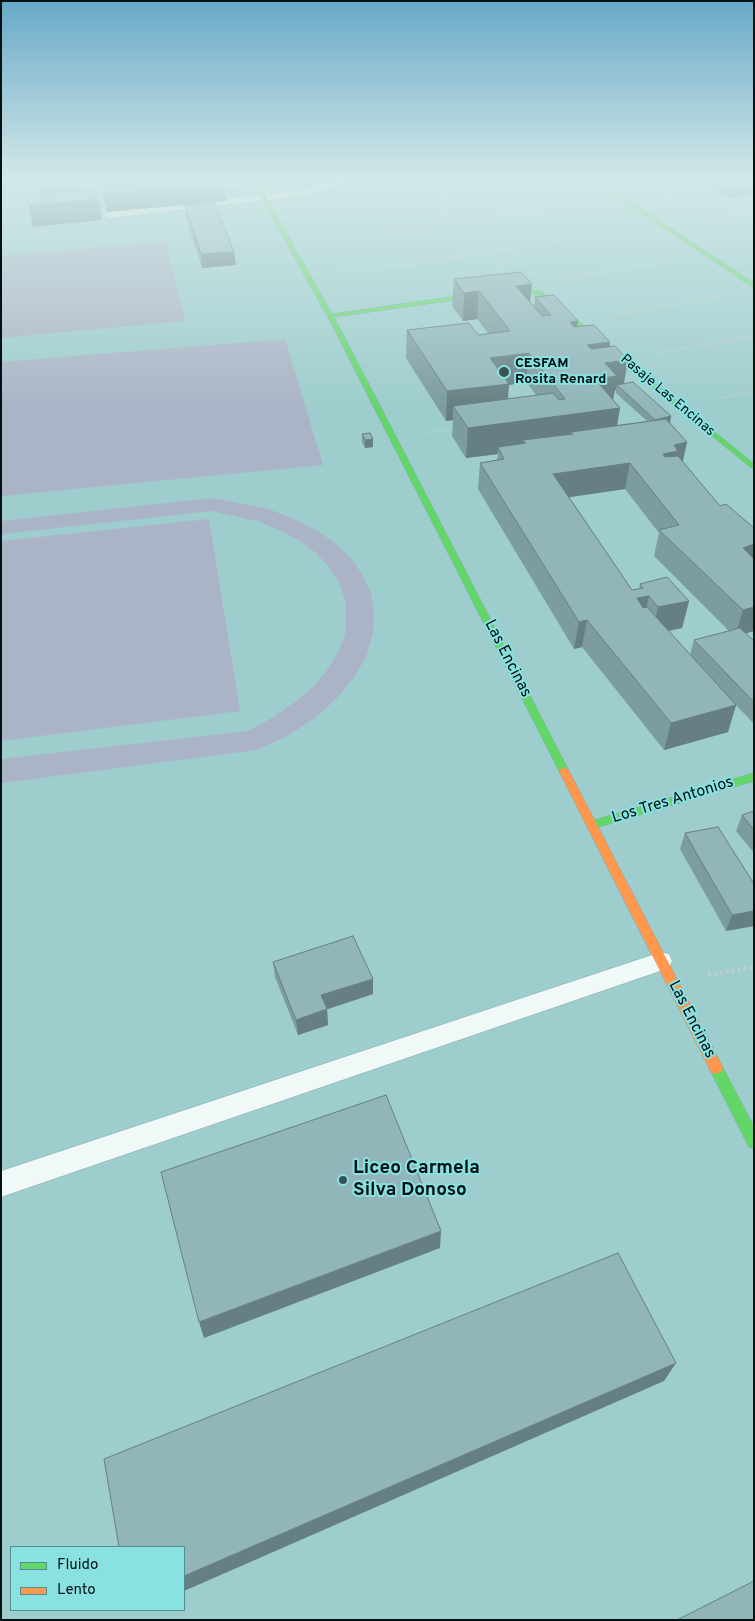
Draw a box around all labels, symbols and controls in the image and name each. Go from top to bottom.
street label: Pasaje Las Encinas [616,352,718,440]
place label: CESFAM Rosita Renard [515,356,606,388]
marker: CESFAM Rosita Renard [497,365,511,379]
street label: Las Encinas [479,617,535,701]
street label: Los Tres Antonios [610,773,736,829]
street label: Las Encinas [663,978,719,1062]
place label: Liceo Carmela Silva Donoso [353,1158,480,1202]
marker: Liceo Carmela Silva Donoso [337,1174,349,1186]
legend [10,1546,185,1611]
text: Fluido [57,1556,98,1575]
text: Lento [57,1581,96,1600]

